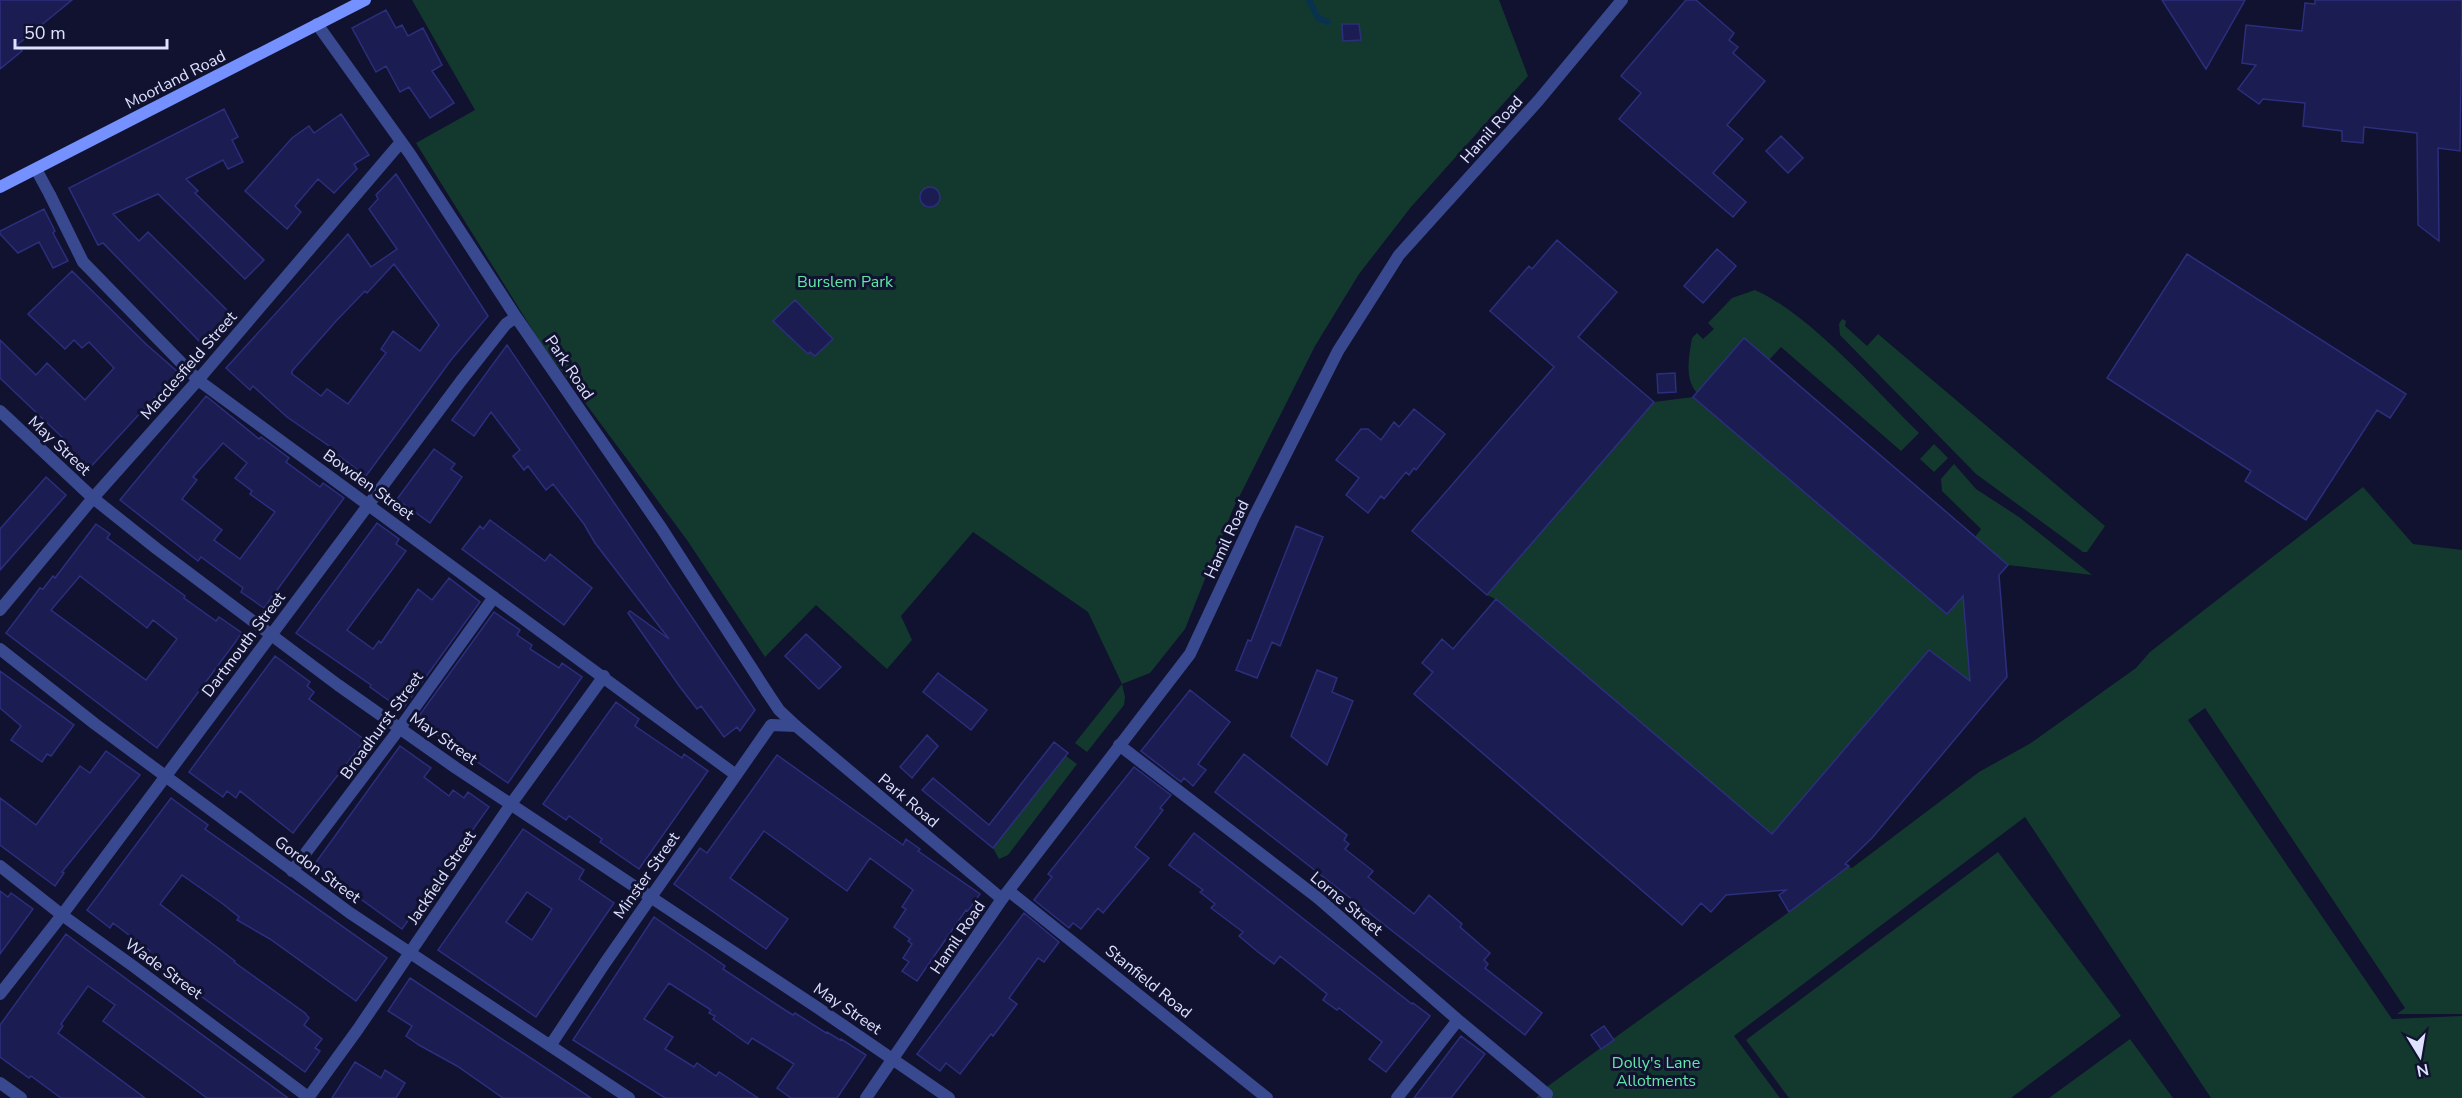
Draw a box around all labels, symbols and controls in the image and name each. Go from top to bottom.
scale bar [15,12,166,50]
text: 50 m [24,21,66,45]
street label: Moorland Road [121,45,230,115]
street label: Hamil Road [1455,91,1528,168]
park label: Burslem Park [797,271,894,293]
street label: Macclesfield Street [136,306,242,425]
street label: Park Road [540,331,599,404]
street label: May Street [23,411,96,481]
street label: Bowden Street [318,444,419,526]
street label: Hamil Road [1199,497,1255,582]
street label: Dartmouth Street [197,587,291,702]
street label: Broadhurst Street [335,667,429,784]
street label: May Street [405,707,482,770]
street label: Park Road [873,769,944,833]
street label: Jackfield Street [402,826,481,929]
street label: Minster Street [609,827,685,924]
street label: Gordon Street [270,831,365,909]
street label: Lorne Street [1305,867,1388,941]
street label: Hamil Road [925,897,990,979]
street label: Wade Street [120,933,207,1005]
street label: Stanfield Road [1100,940,1196,1024]
street label: May Street [809,978,886,1040]
north arrow [2390,1026,2450,1086]
park label: Dolly's Lane Allotments [1612,1052,1700,1092]
text: N [2415,1058,2431,1082]

